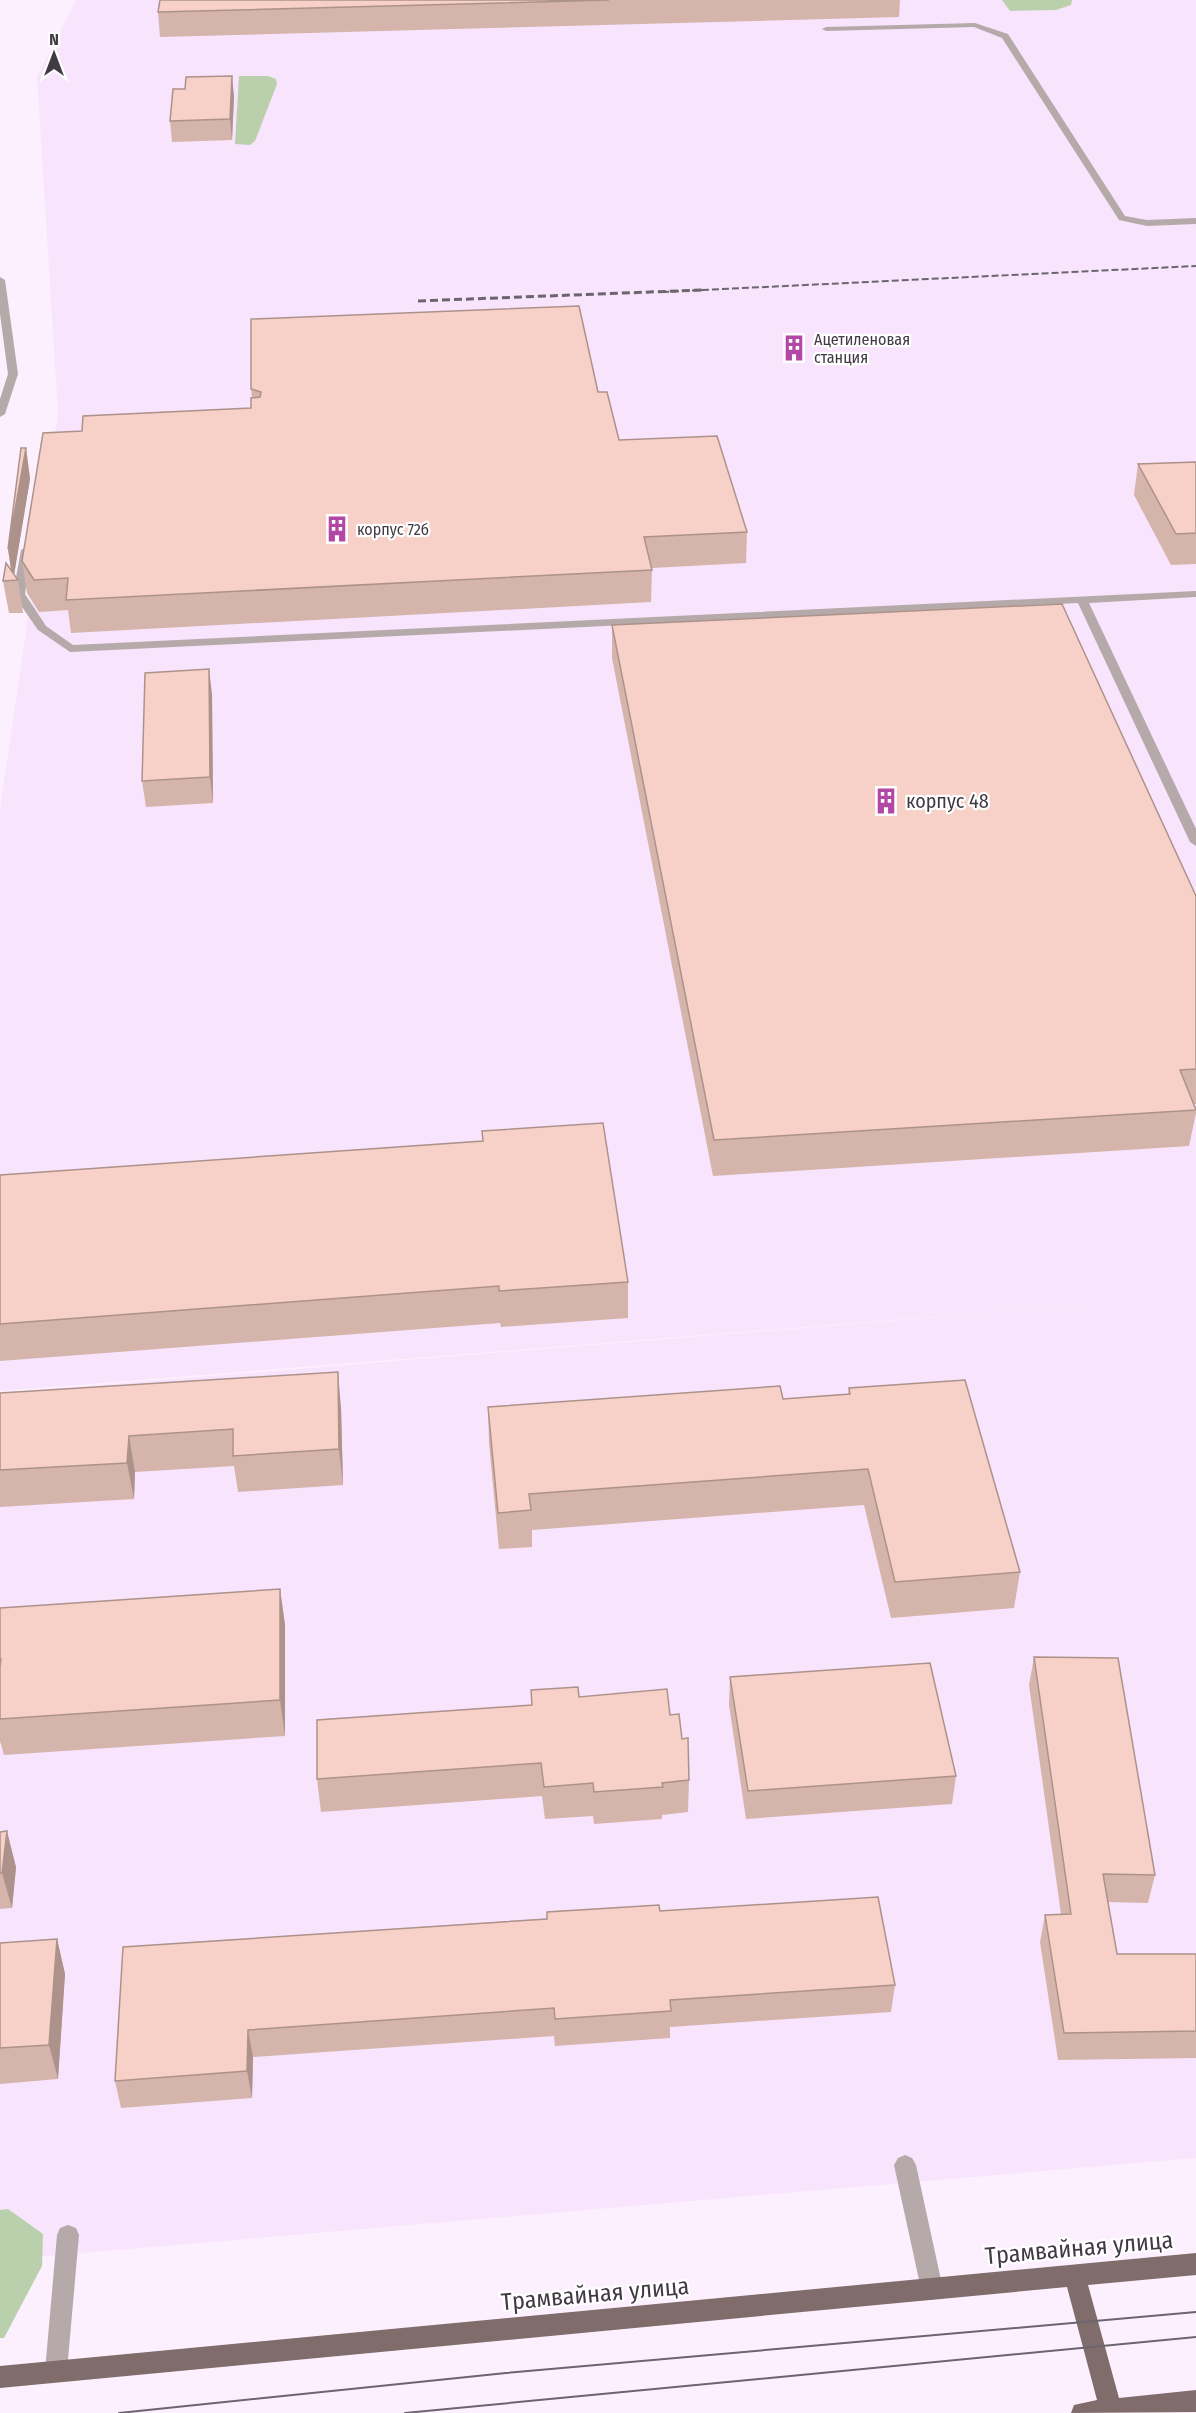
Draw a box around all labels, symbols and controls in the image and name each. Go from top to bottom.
north arrow [24,24,84,84]
text: N [49,30,59,49]
place label: Ацетиленовая станция [814,330,910,367]
building icon: Ацетиленовая станция [779,333,809,363]
building icon: корпус 72б [322,514,352,544]
place label: корпус 72б [357,520,429,539]
building icon: корпус 48 [871,786,901,816]
place label: корпус 48 [906,789,989,813]
street label: Трамвайная улица [984,2226,1174,2270]
street label: Трамвайная улица [500,2272,690,2316]

